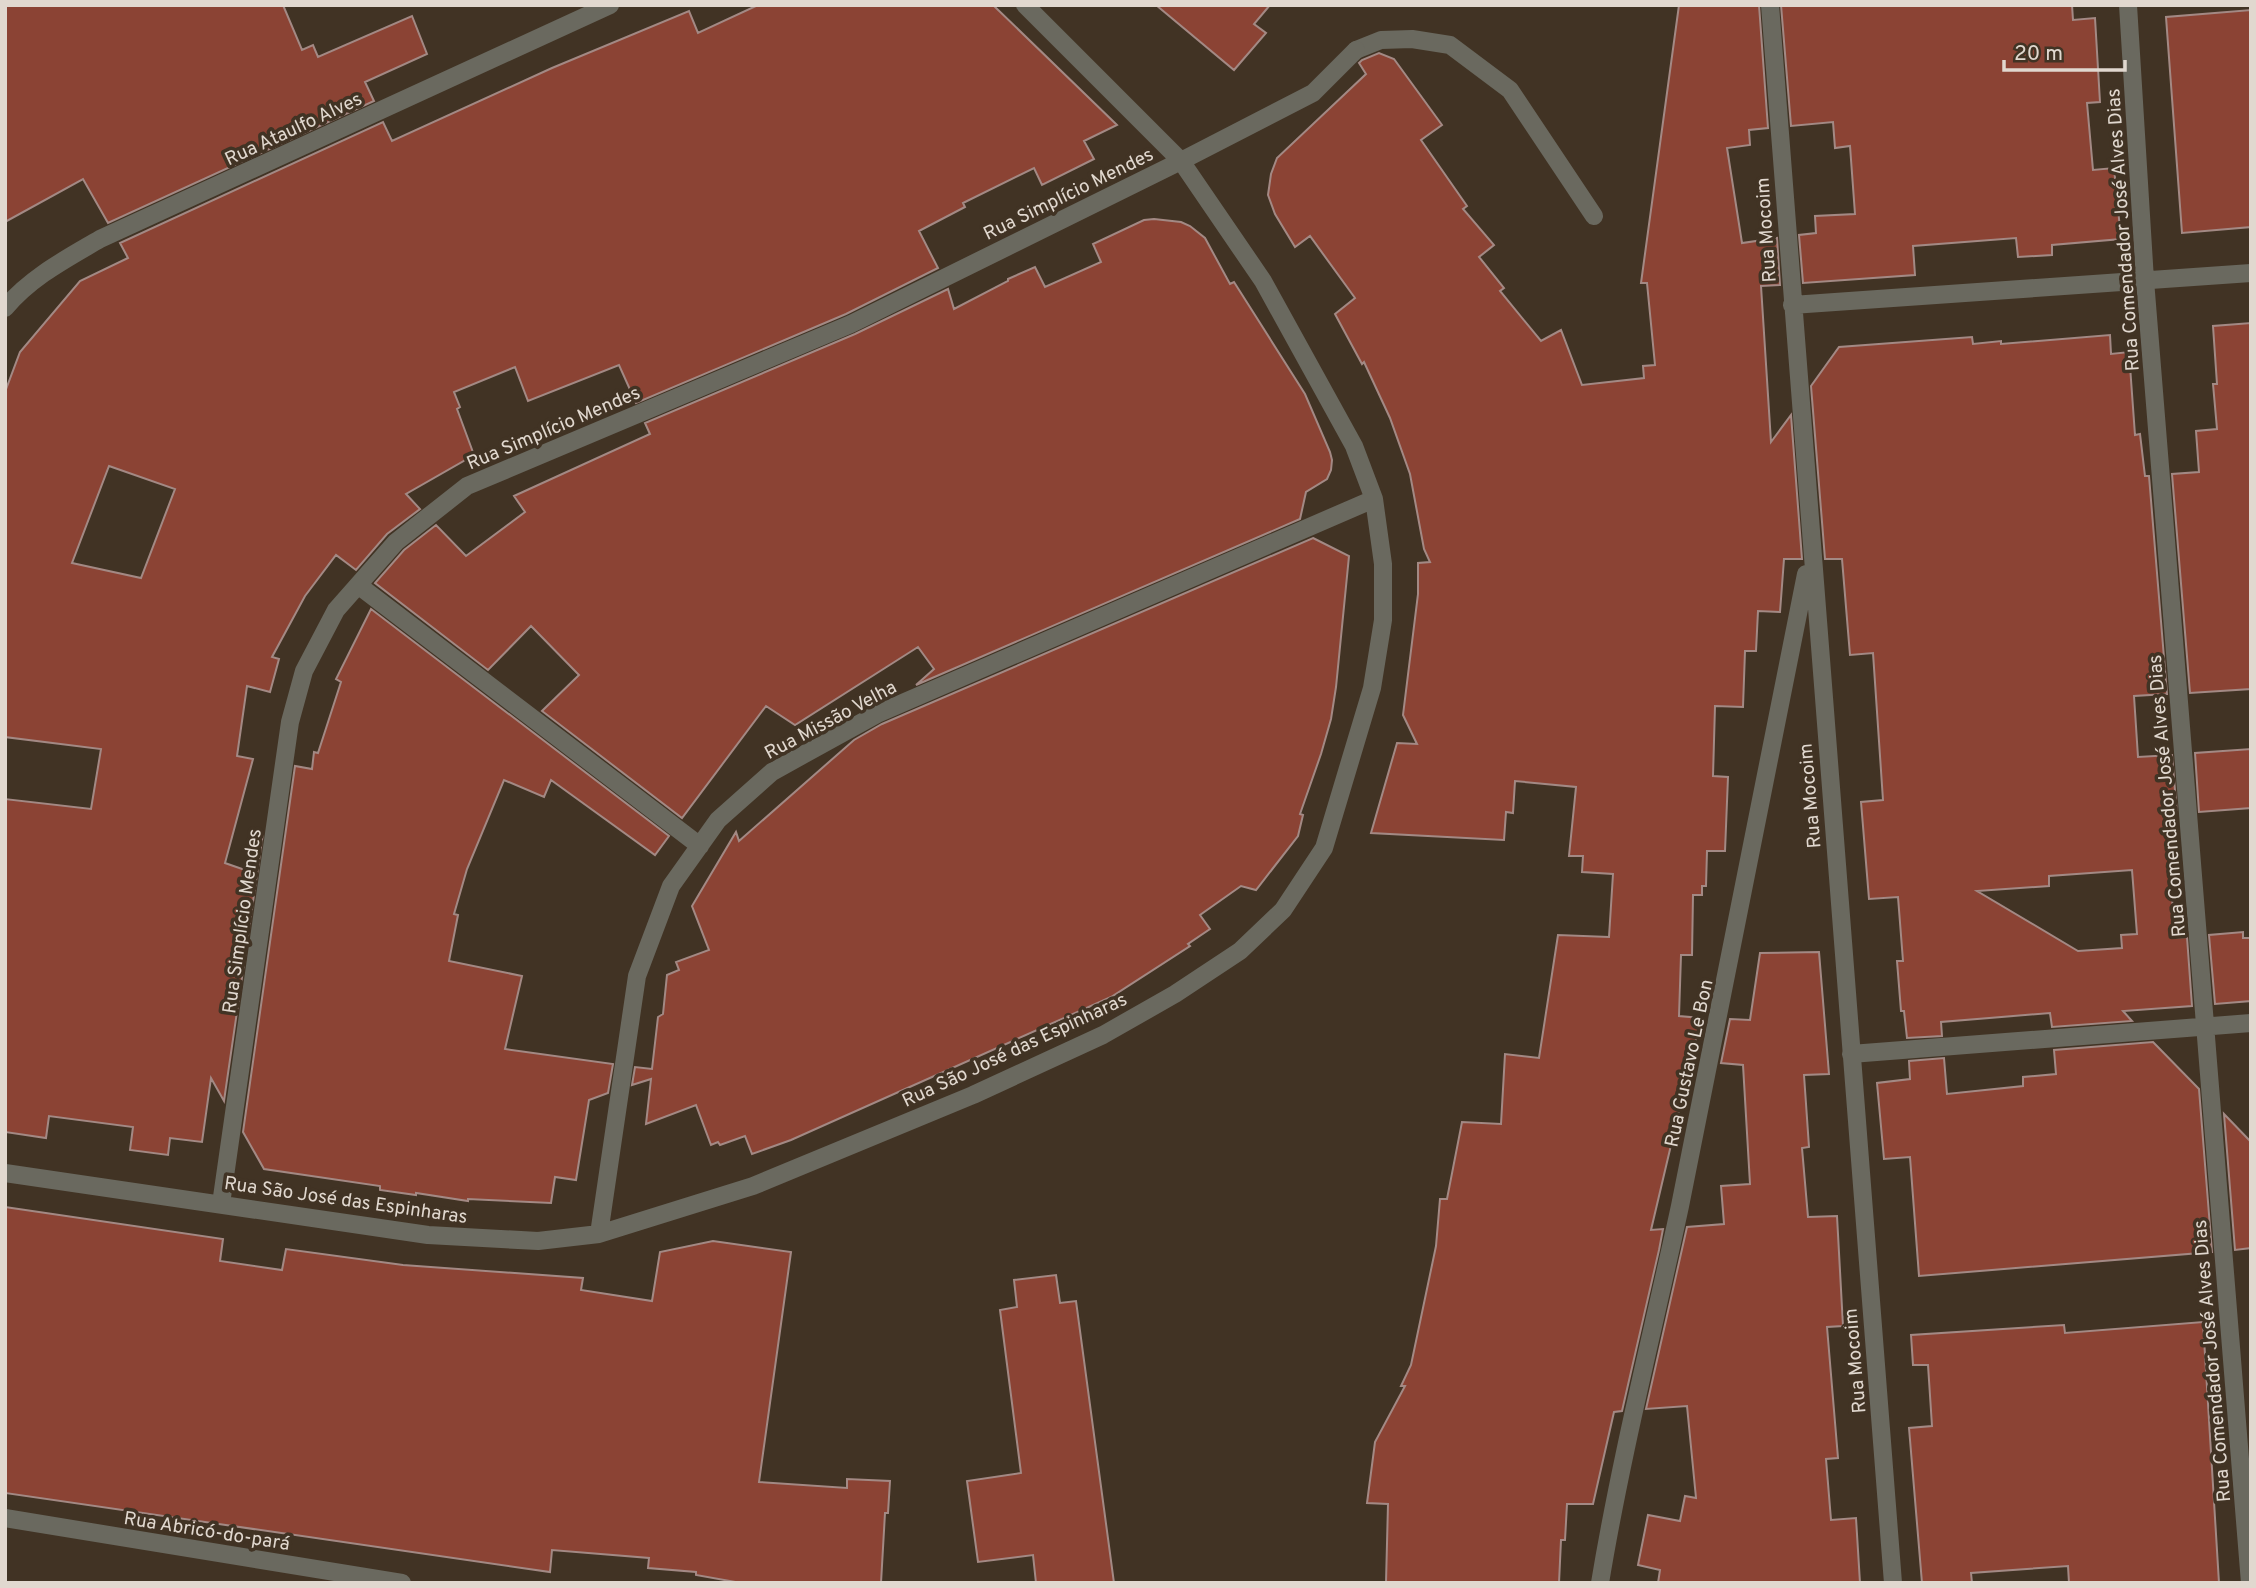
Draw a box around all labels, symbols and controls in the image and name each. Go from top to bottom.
scale bar [2004,28,2125,72]
text: 20 m [2014,41,2063,68]
street label: Rua Ataulfo Alves [221,87,366,172]
street label: Rua Comendador José Alves Dias [2102,88,2146,372]
street label: Rua Simplício Mendes [980,143,1158,246]
street label: Rua Mocoim [1751,177,1783,283]
street label: Rua Simplício Mendes [463,381,644,476]
street label: Rua Comendador José Alves Dias [2144,654,2192,938]
street label: Rua Missão Velha [761,676,901,766]
street label: Rua Mocoim [1794,742,1828,849]
street label: Rua Simplício Mendes [218,827,268,1015]
street label: Rua Gustavo Le Bon [1660,977,1719,1150]
street label: Rua São José das Espinharas [899,988,1131,1114]
street label: Rua São José das Espinharas [223,1172,469,1230]
street label: Rua Comendador José Alves Dias [2189,1219,2237,1503]
street label: Rua Mocoim [1839,1307,1873,1414]
street label: Rua Abricó-do-pará [122,1507,292,1557]

